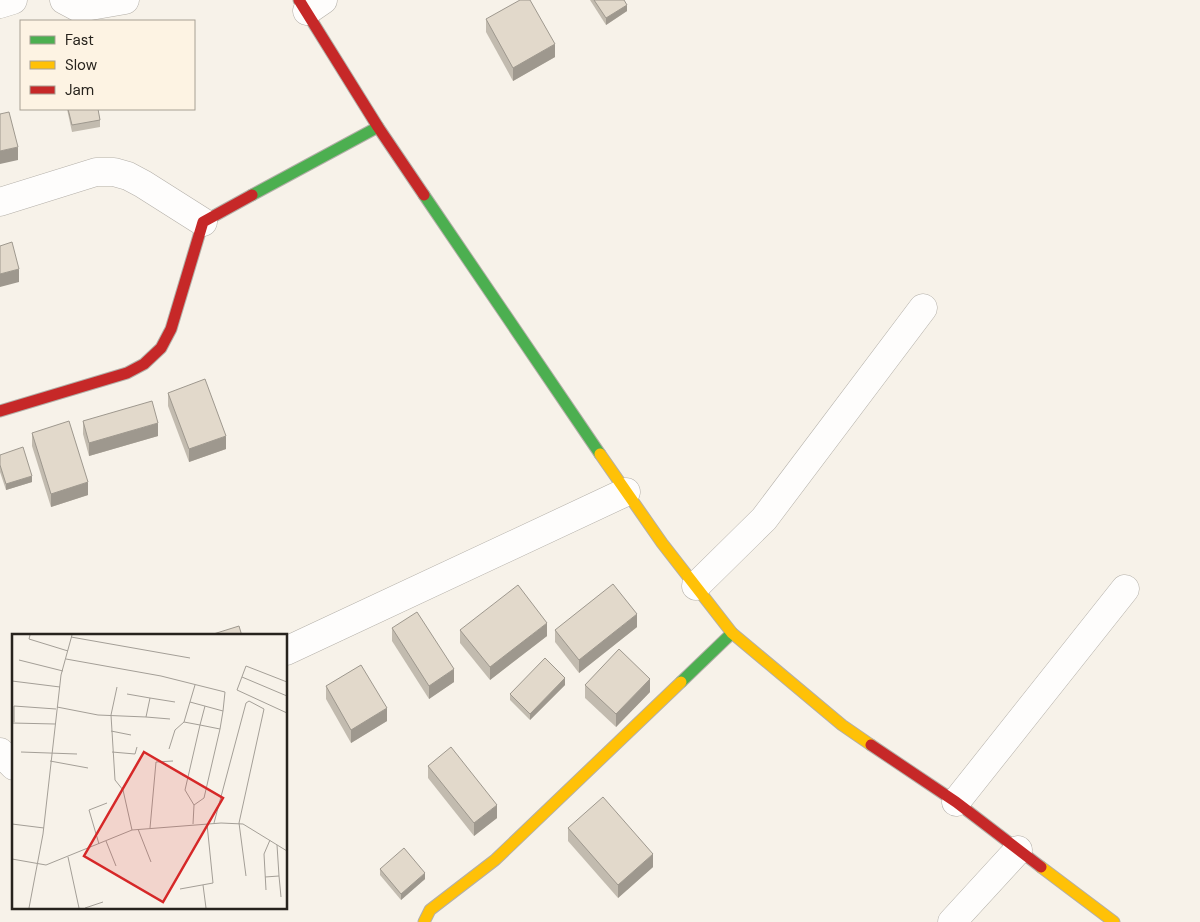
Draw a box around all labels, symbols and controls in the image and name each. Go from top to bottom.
legend [20,20,195,110]
text: Fast [65,30,94,50]
text: Slow [65,55,98,75]
text: Jam [65,80,94,100]
inset map [12,634,288,910]

